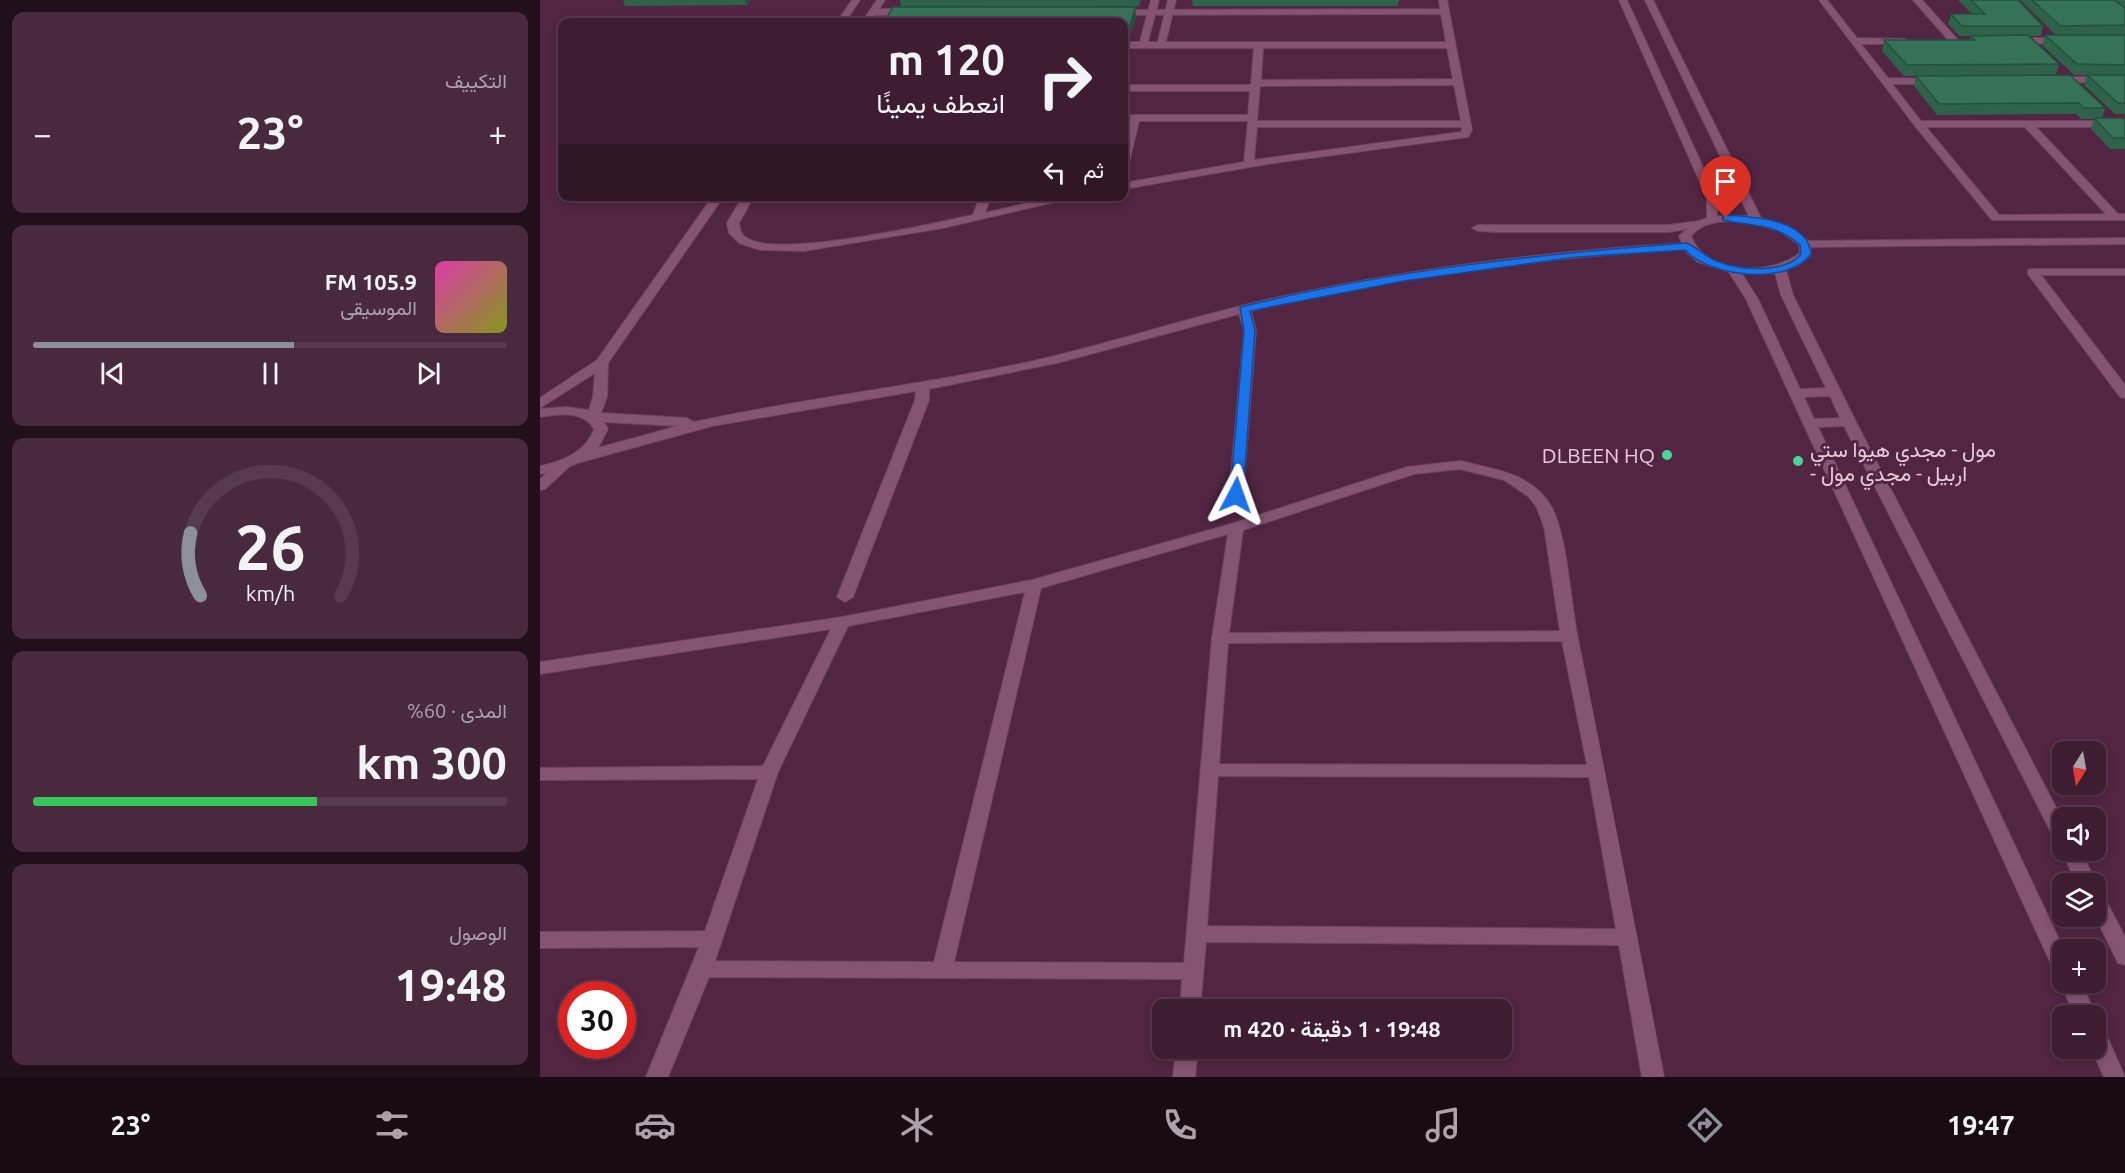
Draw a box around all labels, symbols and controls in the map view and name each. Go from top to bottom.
text: 120 m [888,36,1005,83]
icon: right [1026,42,1104,120]
text: التكييف [445,69,507,92]
text: انعطف يمينًا [876,88,1005,118]
text: 23° [237,107,303,158]
text: − [33,115,52,152]
text: + [488,115,507,152]
icon: left [1038,156,1071,189]
pin [1700,156,1751,218]
text: ثم [1083,157,1104,182]
icon: arrive [1709,165,1742,198]
text: 105.9 FM [325,269,417,294]
text: الموسيقى [340,296,417,319]
icon: previous [96,357,129,390]
icon: pause [254,357,287,390]
icon: next [412,357,445,390]
place label: مول - مجدي هيوا ستي - اربيل - مجدي مول [1810,437,1996,491]
place label: DLBEEN HQ [1542,443,1655,467]
marker: DLBEEN HQ [1660,448,1674,462]
marker: مول - مجدي هيوا ستي - اربيل - مجدي مول [1791,454,1805,468]
position arrow [1204,463,1268,527]
text: 26 [235,512,305,582]
text: km/h [245,581,295,605]
text: المدى · 60% [407,699,507,722]
text: 300 km [356,737,507,788]
north arrow [2052,741,2106,795]
map controls [2052,741,2106,1059]
button: sound [2052,807,2106,861]
button: layers [2052,873,2106,927]
text: الوصول [449,921,507,944]
button: + [2052,939,2106,993]
text: 19:48 [394,959,507,1010]
speed limit sign: 30 [558,981,636,1059]
button: − [2052,1005,2106,1059]
text: 19:48 · 1 دقيقة · 420 m [1223,1016,1441,1041]
icon: filters [371,1104,413,1146]
icon: car [634,1104,676,1146]
icon: climate [896,1104,938,1146]
icon: phone [1159,1104,1201,1146]
icon: music [1422,1104,1464,1146]
icon: directions [1684,1104,1726,1146]
text: 23° [110,1110,150,1140]
text: 19:47 [1947,1110,2015,1140]

